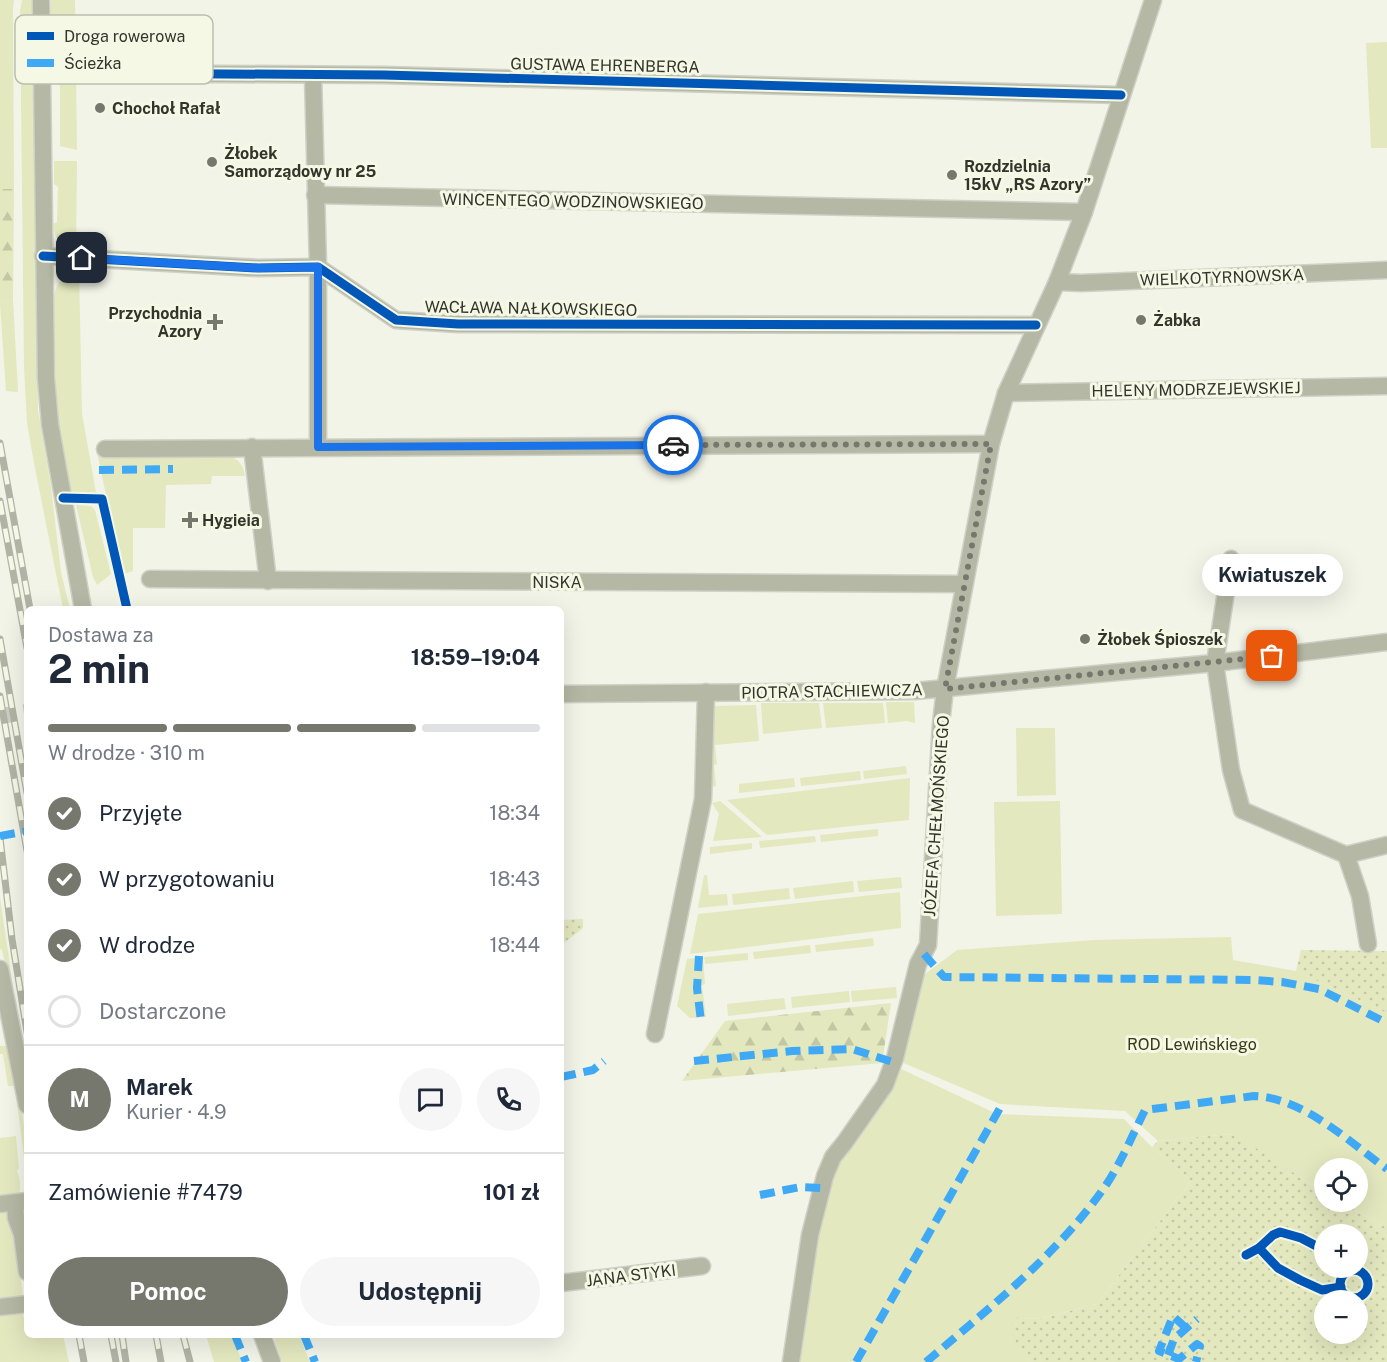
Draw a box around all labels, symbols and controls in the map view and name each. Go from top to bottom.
legend [15,15,213,84]
text: Droga rowerowa [64,27,185,46]
text: Ścieżka [64,53,121,73]
street label: GUSTAWA EHRENBERGA [510,54,700,77]
place label: Chochoł Rafał [112,99,221,118]
marker: Chochoł Rafał [93,101,107,115]
place label: Żłobek Samorządowy nr 25 [224,143,376,181]
marker: Żłobek Samorządowy nr 25 [205,155,219,169]
place label: Rozdzielnia 15kV „RS Azory” [964,157,1091,194]
marker: Rozdzielnia 15kV „RS Azory” [945,168,959,182]
street label: WINCENTEGO WODZINOWSKIEGO [442,190,704,213]
pin [56,232,107,283]
icon: home [65,241,98,274]
street label: WIELKOTYRNOWSKA [1140,265,1304,290]
street label: WACŁAWA NAŁKOWSKIEGO [425,297,637,320]
place label: Przychodnia Azory [108,304,202,341]
place label: Żabka [1153,310,1201,330]
marker: Przychodnia Azory [206,313,224,331]
marker: Żabka [1134,313,1148,327]
street label: HELENY MODRZEJEWSKIEJ [1091,378,1301,401]
courier [643,415,703,475]
icon: car [657,429,690,462]
place label: Hygieia [202,511,260,530]
marker: Hygieia [183,513,197,527]
callout: Kwiatuszek [1202,554,1342,596]
text: Kwiatuszek [1218,563,1327,587]
street label: NISKA [532,573,582,592]
text: Dostawa za [48,623,154,647]
place label: Żłobek Śpioszek [1097,629,1223,649]
pin [1246,630,1297,681]
marker: Żłobek Śpioszek [1078,632,1092,646]
icon: bag [1255,639,1288,672]
text: 18:59–19:04 [411,644,540,670]
text: 2 min [48,646,150,692]
street label: PIOTRA STACHIEWICZA [741,680,923,703]
street label: JÓZEFA CHEŁMOŃSKIEGO [919,715,953,917]
text: W drodze · 310 m [48,741,205,765]
icon: check [48,797,81,830]
text: Przyjęte [99,800,182,826]
text: 18:34 [489,801,540,825]
icon: check [48,863,81,896]
text: W przygotowaniu [99,866,275,892]
text: 18:43 [489,867,540,891]
icon: check [48,929,81,962]
text: W drodze [99,932,195,958]
text: 18:44 [489,933,540,957]
text: Dostarczone [99,998,226,1024]
park label: ROD Lewińskiego [1127,1035,1257,1054]
button: chat [399,1068,462,1131]
button: phone [477,1068,540,1131]
text: Marek [126,1074,193,1100]
text: M [69,1086,90,1112]
text: Kurier · 4.9 [126,1100,226,1124]
map controls [1314,1158,1368,1344]
button: locate [1314,1158,1368,1212]
text: Zamówienie #7479 [48,1179,243,1205]
text: 101 zł [483,1179,540,1205]
button: + [1314,1224,1368,1278]
button: Pomoc [48,1257,288,1326]
button: Udostępnij [300,1257,540,1326]
street label: JANA STYKI [585,1261,677,1290]
button: − [1314,1290,1368,1344]

